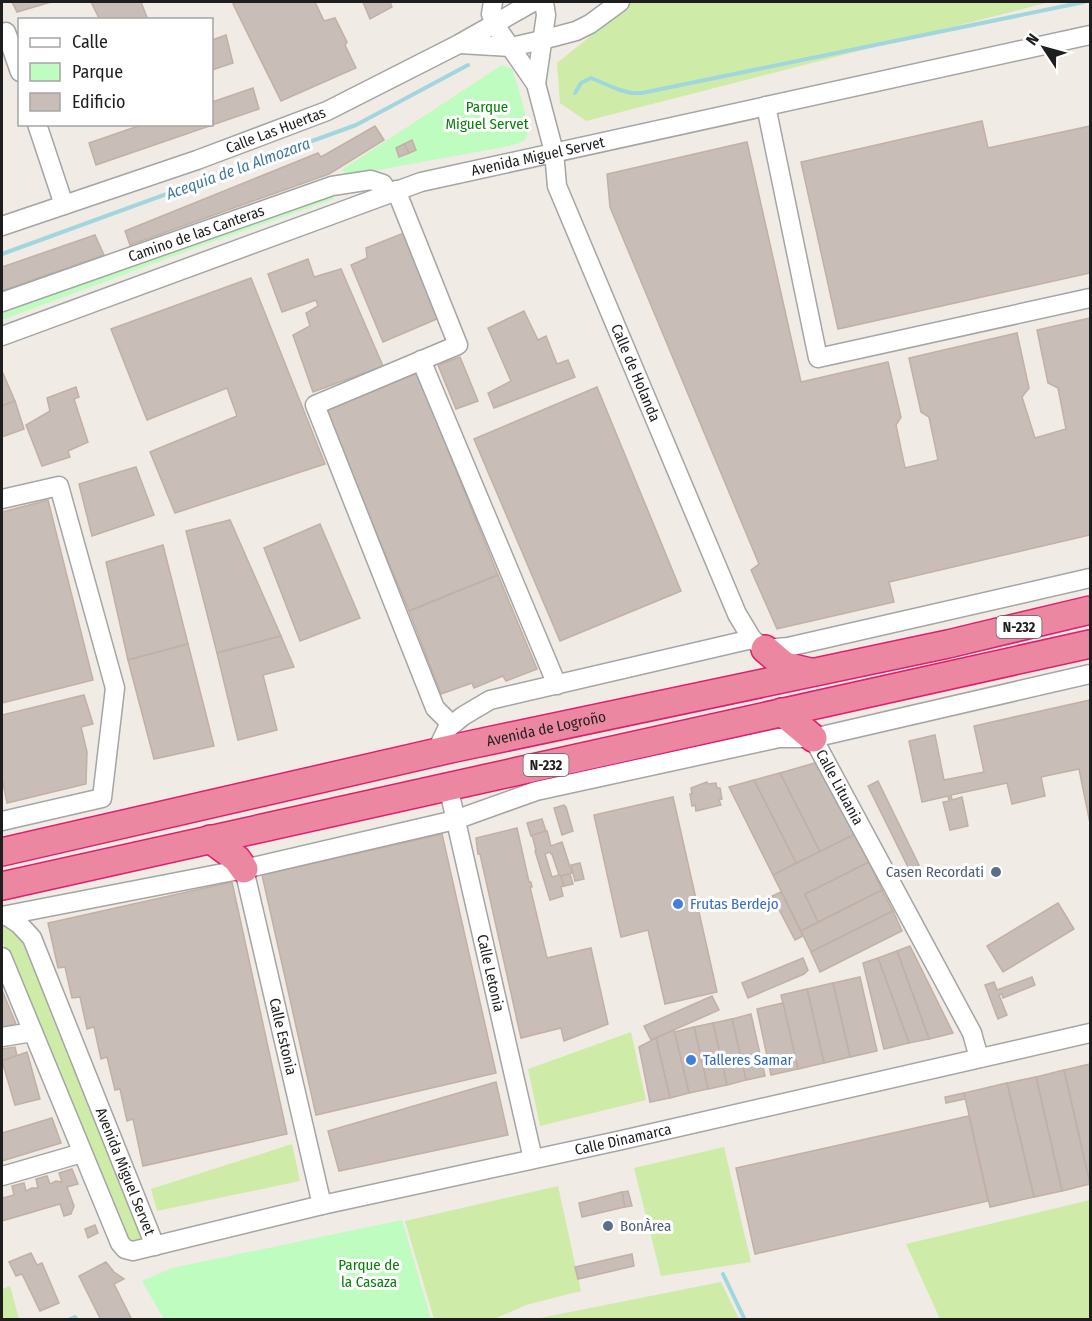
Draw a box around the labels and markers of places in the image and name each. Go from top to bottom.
place label: Casen Recordati [886,863,984,881]
marker: Casen Recordati [989,865,1003,879]
place label: Frutas Berdejo [690,895,779,913]
marker: Frutas Berdejo [671,897,685,911]
place label: Talleres Samar [703,1051,793,1069]
marker: Talleres Samar [684,1053,698,1067]
place label: BonÀrea [620,1217,671,1235]
marker: BonÀrea [601,1219,615,1233]

